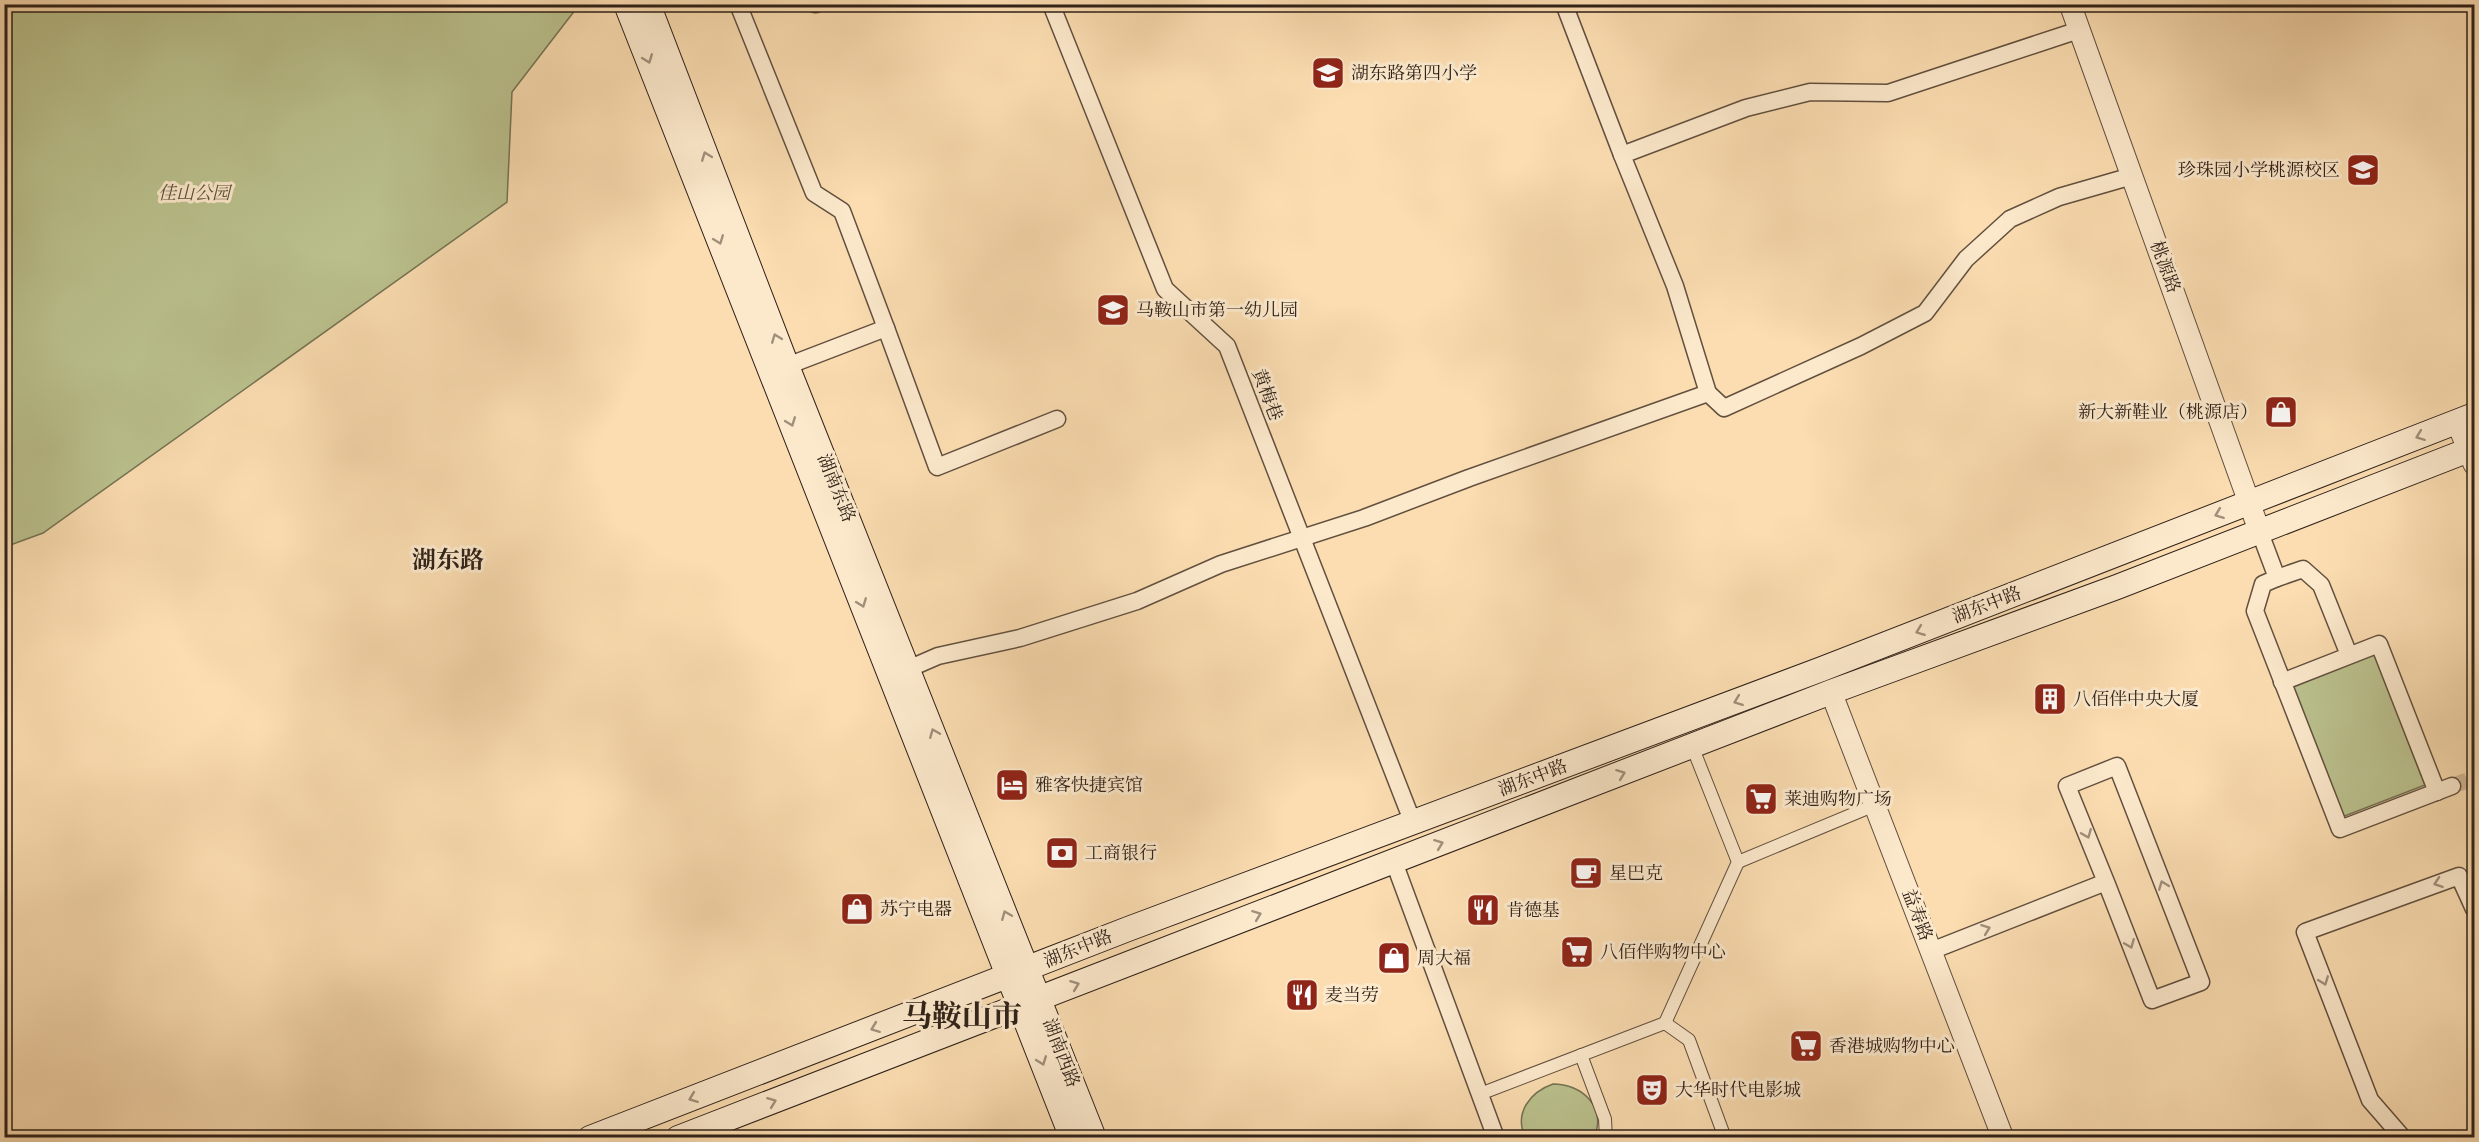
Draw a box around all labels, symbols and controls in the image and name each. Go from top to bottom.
one-way arrow [640,53,653,64]
school or university icon: 湖东路第四小学 [1310,55,1346,91]
place label: 湖东路第四小学 [1351,61,1477,86]
one-way arrow [701,151,714,162]
school or university icon: 珍珠园小学桃源校区 [2345,152,2381,188]
place label: 珍珠园小学桃源校区 [2178,158,2340,183]
park label: 佳山公园 [158,181,233,206]
one-way arrow [712,234,724,245]
street label: 桃源路 [2144,237,2186,297]
school or university icon: 马鞍山市第一幼儿园 [1095,292,1131,328]
place label: 马鞍山市第一幼儿园 [1136,298,1298,323]
one-way arrow [771,333,783,344]
street label: 黄梅巷 [1246,365,1288,425]
shop icon: 新大新鞋业（桃源店） [2263,394,2299,430]
place label: 新大新鞋业（桃源店） [2078,400,2258,425]
one-way arrow [783,416,796,427]
one-way arrow [2415,429,2426,441]
street label: 湖南东路 [811,450,861,526]
one-way arrow [2214,507,2225,519]
district label: 湖东路 [412,544,484,577]
street label: 湖东中路 [1949,580,2025,630]
one-way arrow [855,597,867,608]
one-way arrow [1915,624,1926,636]
building icon: 八佰伴中央大厦 [2032,681,2068,717]
place label: 八佰伴中央大厦 [2073,687,2199,712]
one-way arrow [1733,694,1744,706]
one-way arrow [929,729,941,740]
street label: 湖东中路 [1495,753,1571,803]
hotel icon: 雅客快捷宾馆 [994,767,1030,803]
one-way arrow [1614,769,1625,781]
place label: 雅客快捷宾馆 [1035,773,1143,798]
supermarket icon: 莱迪购物广场 [1743,781,1779,817]
place label: 莱迪购物广场 [1784,787,1892,812]
one-way arrow [2079,828,2092,839]
bank icon: 工商银行 [1044,835,1080,871]
one-way arrow [1433,839,1444,851]
place label: 工商银行 [1085,841,1157,866]
cafe icon: 星巴克 [1568,855,1604,891]
place label: 星巴克 [1609,861,1663,886]
one-way arrow [2433,876,2444,888]
one-way arrow [2158,880,2171,891]
street label: 益寿路 [1896,885,1938,945]
shop icon: 苏宁电器 [839,891,875,927]
restaurant icon: 肯德基 [1465,892,1501,928]
place label: 苏宁电器 [880,897,952,922]
place label: 肯德基 [1506,898,1560,923]
one-way arrow [1251,909,1262,922]
one-way arrow [1001,910,1013,921]
street label: 湖东中路 [1040,924,1116,974]
one-way arrow [1980,924,1991,936]
supermarket icon: 八佰伴购物中心 [1559,934,1595,970]
one-way arrow [2123,937,2135,948]
shop icon: 周大福 [1376,940,1412,976]
place label: 八佰伴购物中心 [1600,940,1726,965]
place label: 周大福 [1417,946,1471,971]
one-way arrow [2316,975,2329,986]
restaurant icon: 麦当劳 [1284,977,1320,1013]
one-way arrow [1069,980,1080,992]
place label: 麦当劳 [1325,983,1379,1008]
district label: 马鞍山市 [902,996,1022,1037]
street label: 湖南西路 [1036,1015,1086,1091]
one-way arrow [870,1021,881,1033]
supermarket icon: 香港城购物中心 [1788,1028,1824,1064]
place label: 香港城购物中心 [1829,1034,1955,1059]
one-way arrow [1035,1055,1047,1066]
theatre icon: 大华时代电影城 [1634,1072,1670,1108]
place label: 大华时代电影城 [1675,1078,1801,1103]
one-way arrow [688,1091,699,1103]
one-way arrow [766,1096,777,1109]

